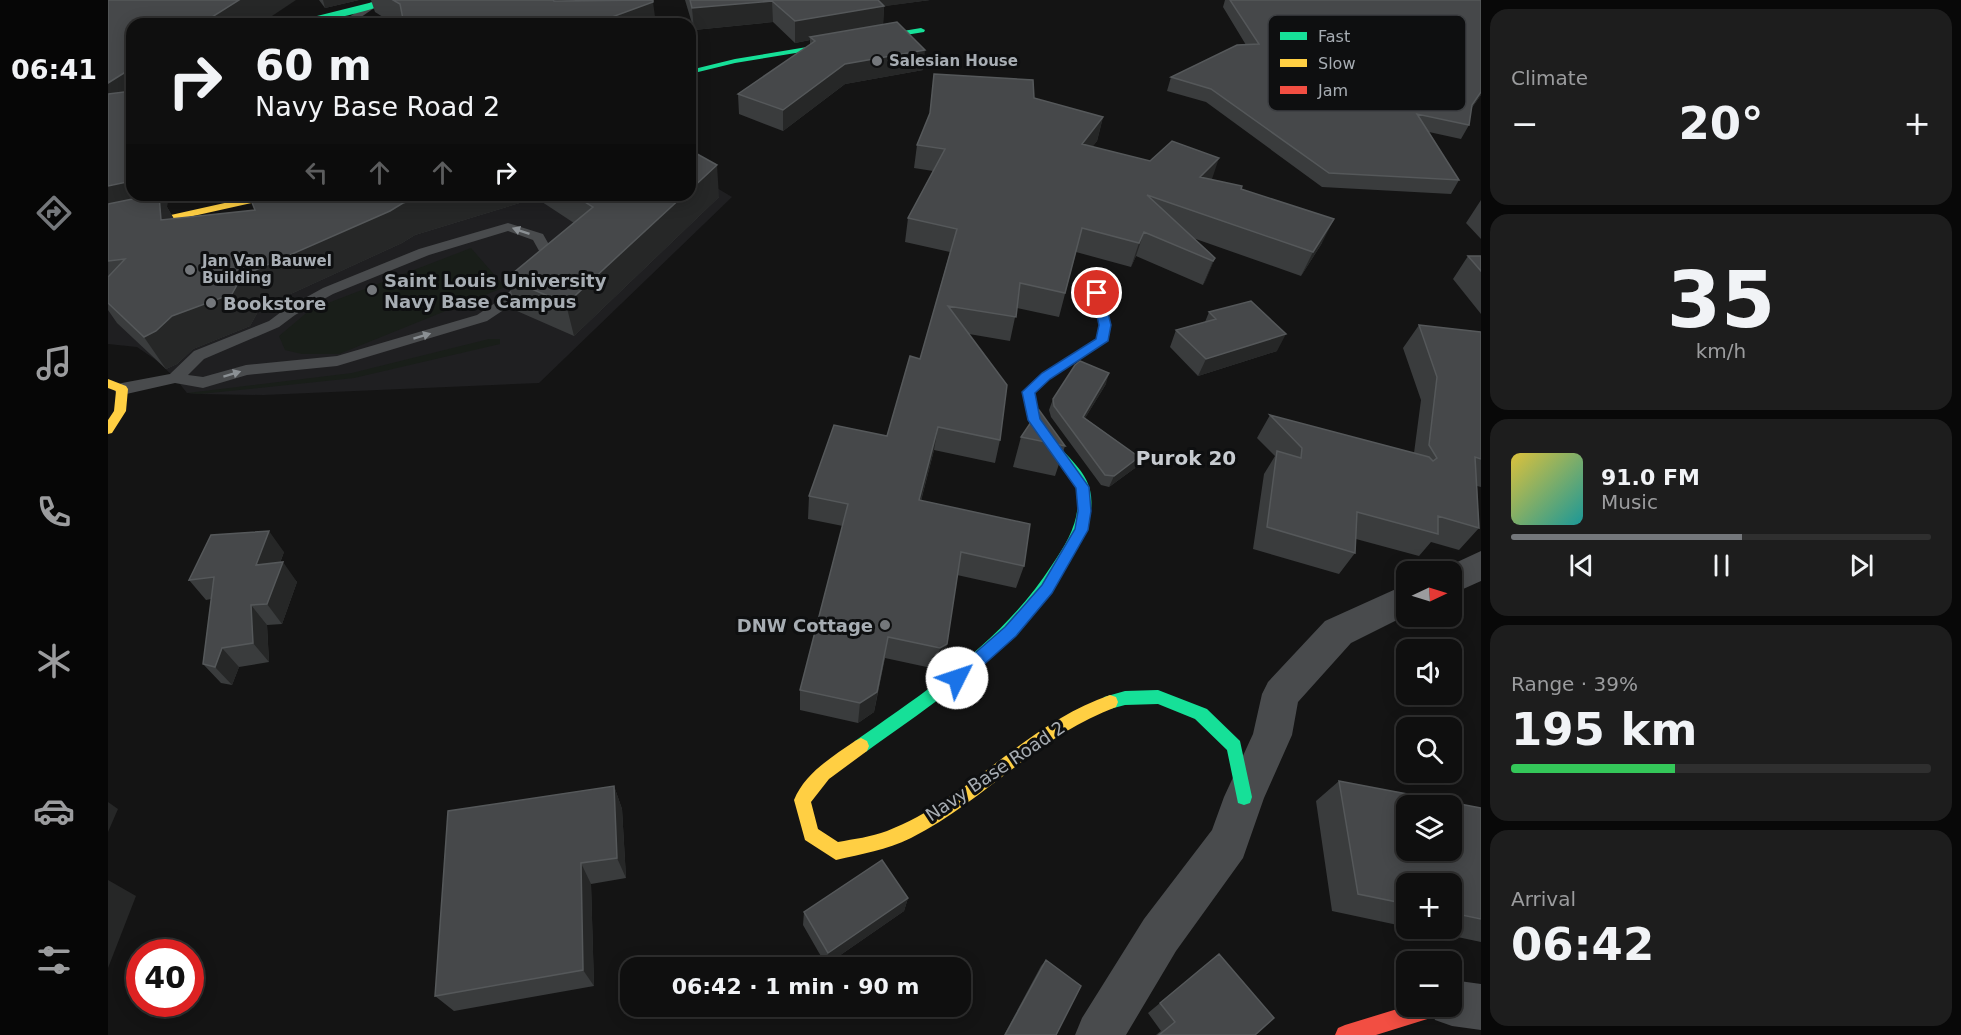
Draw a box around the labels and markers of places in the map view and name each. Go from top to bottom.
place label: Salesian House [889,52,1018,70]
marker: Salesian House [870,54,884,68]
place label: Jan Van Bauwel Building [201,252,332,287]
marker: Jan Van Bauwel Building [183,263,197,277]
pin [1071,267,1122,318]
place label: Saint Louis University Navy Base Campus [384,270,607,312]
marker: Saint Louis University Navy Base Campus [365,283,379,297]
place label: Bookstore [223,293,326,314]
marker: Bookstore [204,296,218,310]
place label: DNW Cottage [737,615,873,636]
marker: DNW Cottage [878,618,892,632]

